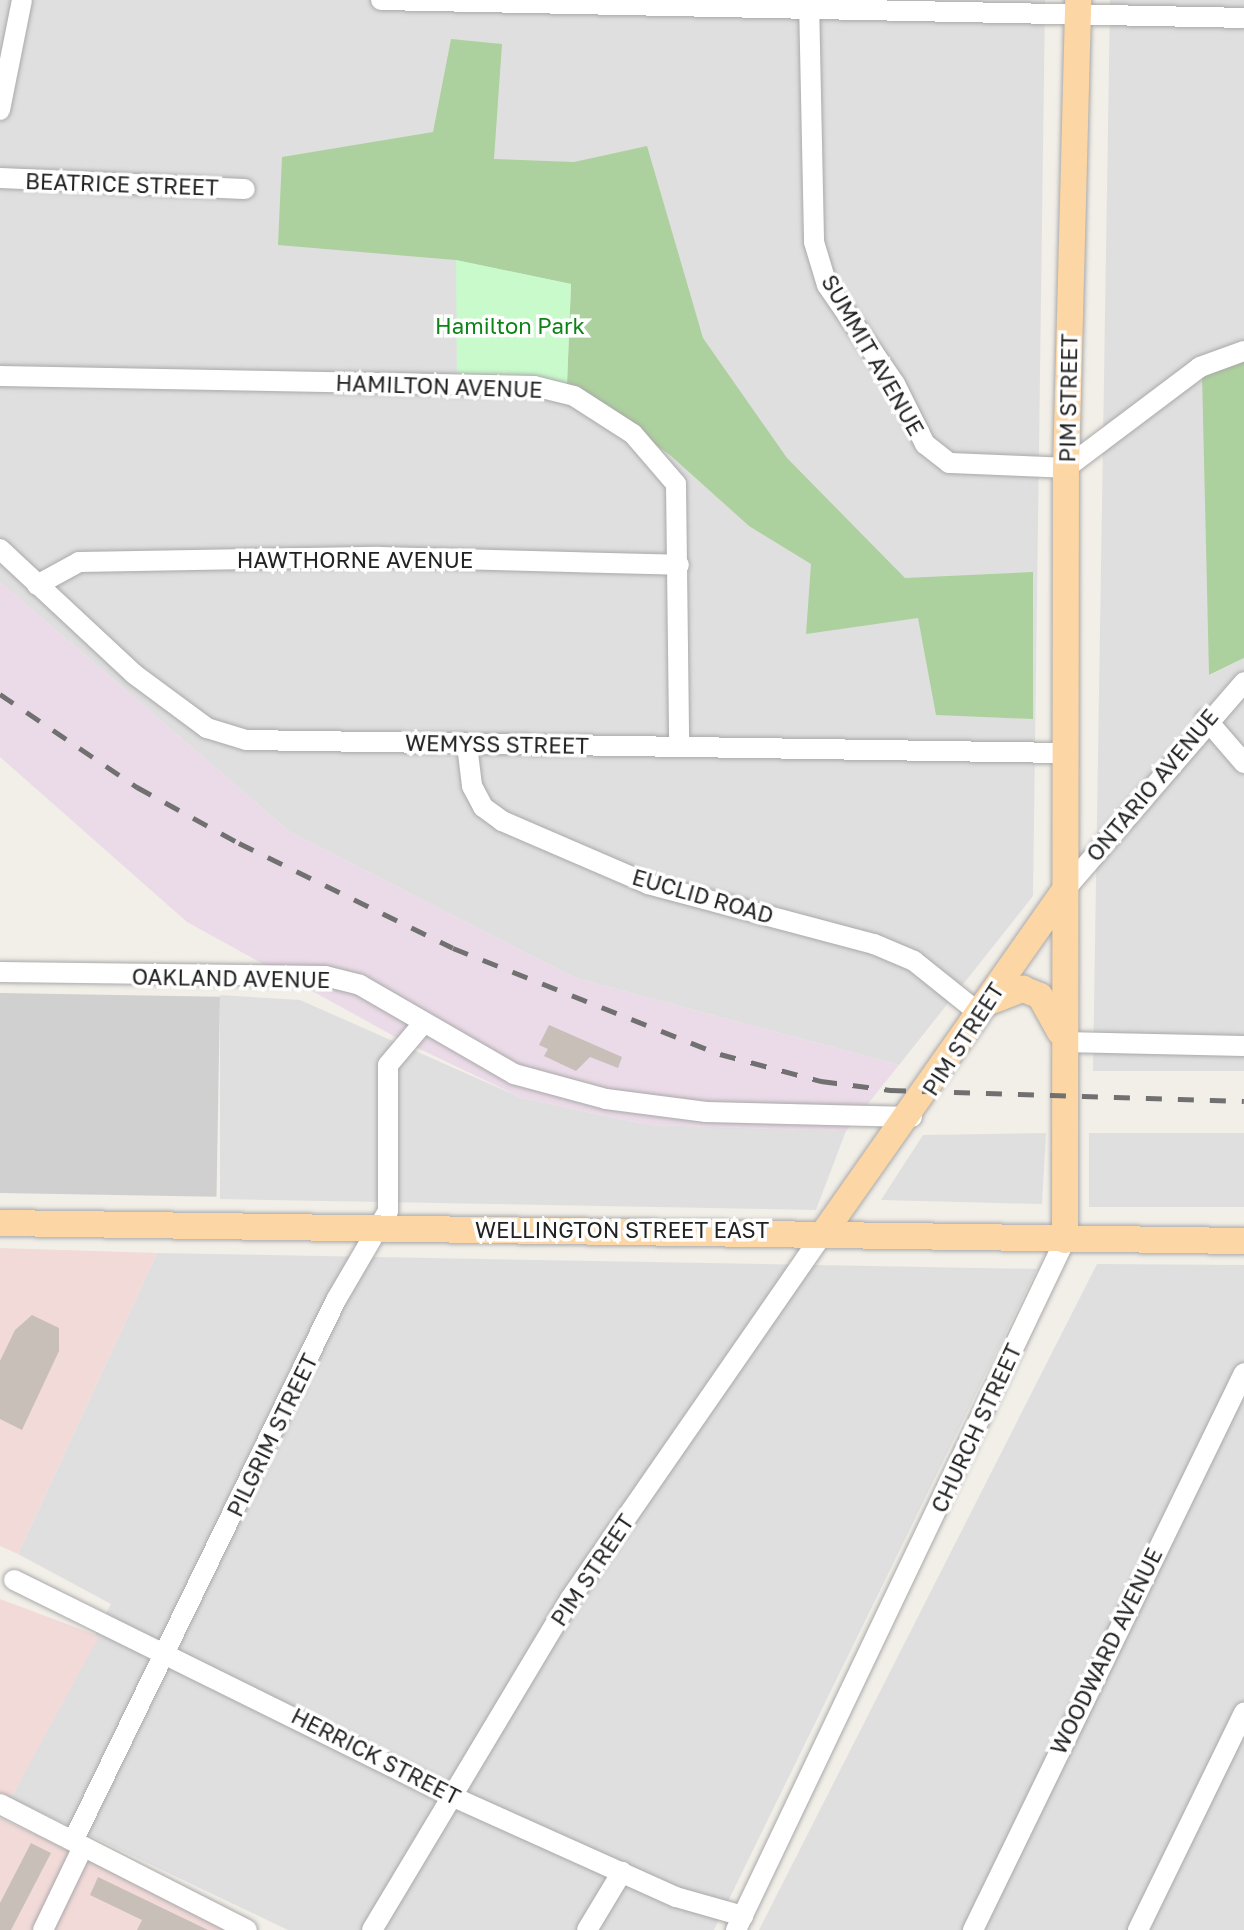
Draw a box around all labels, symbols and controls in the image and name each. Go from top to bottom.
street label: BEATRICE STREET [25,167,219,201]
street label: SUMMIT AVENUE [816,270,930,440]
park label: Hamilton Park [435,313,585,339]
street label: PIM STREET [1054,333,1082,463]
street label: HAMILTON AVENUE [335,369,543,403]
street label: HAWTHORNE AVENUE [237,547,473,573]
street label: ONTARIO AVENUE [1081,704,1223,866]
street label: WEMYSS STREET [405,729,589,759]
street label: EUCLID ROAD [629,863,777,929]
street label: OAKLAND AVENUE [132,963,330,993]
street label: PIM STREET [917,978,1009,1100]
street label: WELLINGTON STREET EAST [475,1217,769,1243]
street label: CHURCH STREET [925,1339,1027,1517]
street label: PILGRIM STREET [221,1349,323,1521]
street label: PIM STREET [545,1509,639,1631]
street label: WOODWARD AVENUE [1045,1544,1167,1758]
street label: HERRICK STREET [287,1702,465,1810]

